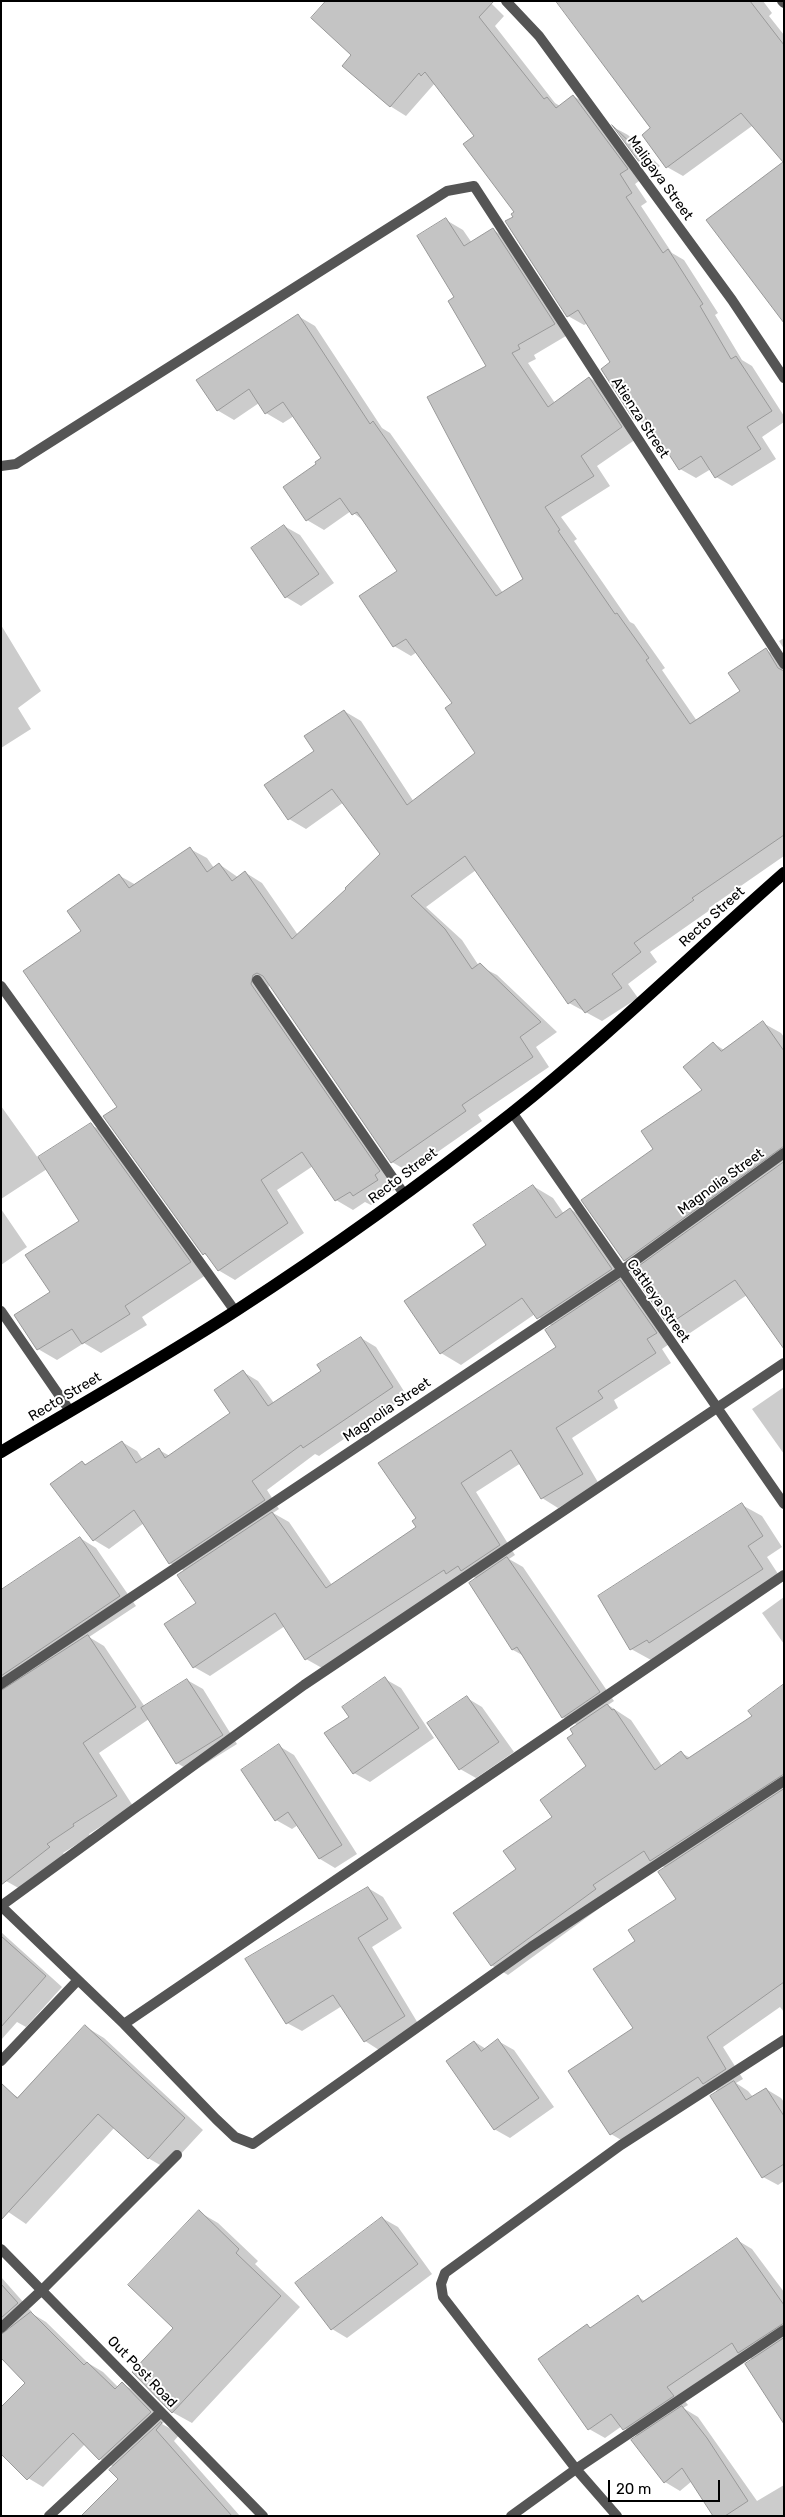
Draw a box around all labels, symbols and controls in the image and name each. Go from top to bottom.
street label: Maligaya Street [624,132,696,224]
street label: Atienza Street [608,374,672,462]
street label: Recto Street [676,883,748,951]
street label: Recto Street [365,1145,441,1207]
street label: Magnolia Street [675,1145,767,1219]
street label: Cattleya Street [623,1256,693,1346]
street label: Recto Street [26,1369,104,1425]
street label: Magnolia Street [340,1374,434,1446]
street label: Out Post Road [104,2333,180,2411]
scale bar [610,2470,722,2502]
text: 20 m [616,2480,651,2498]

